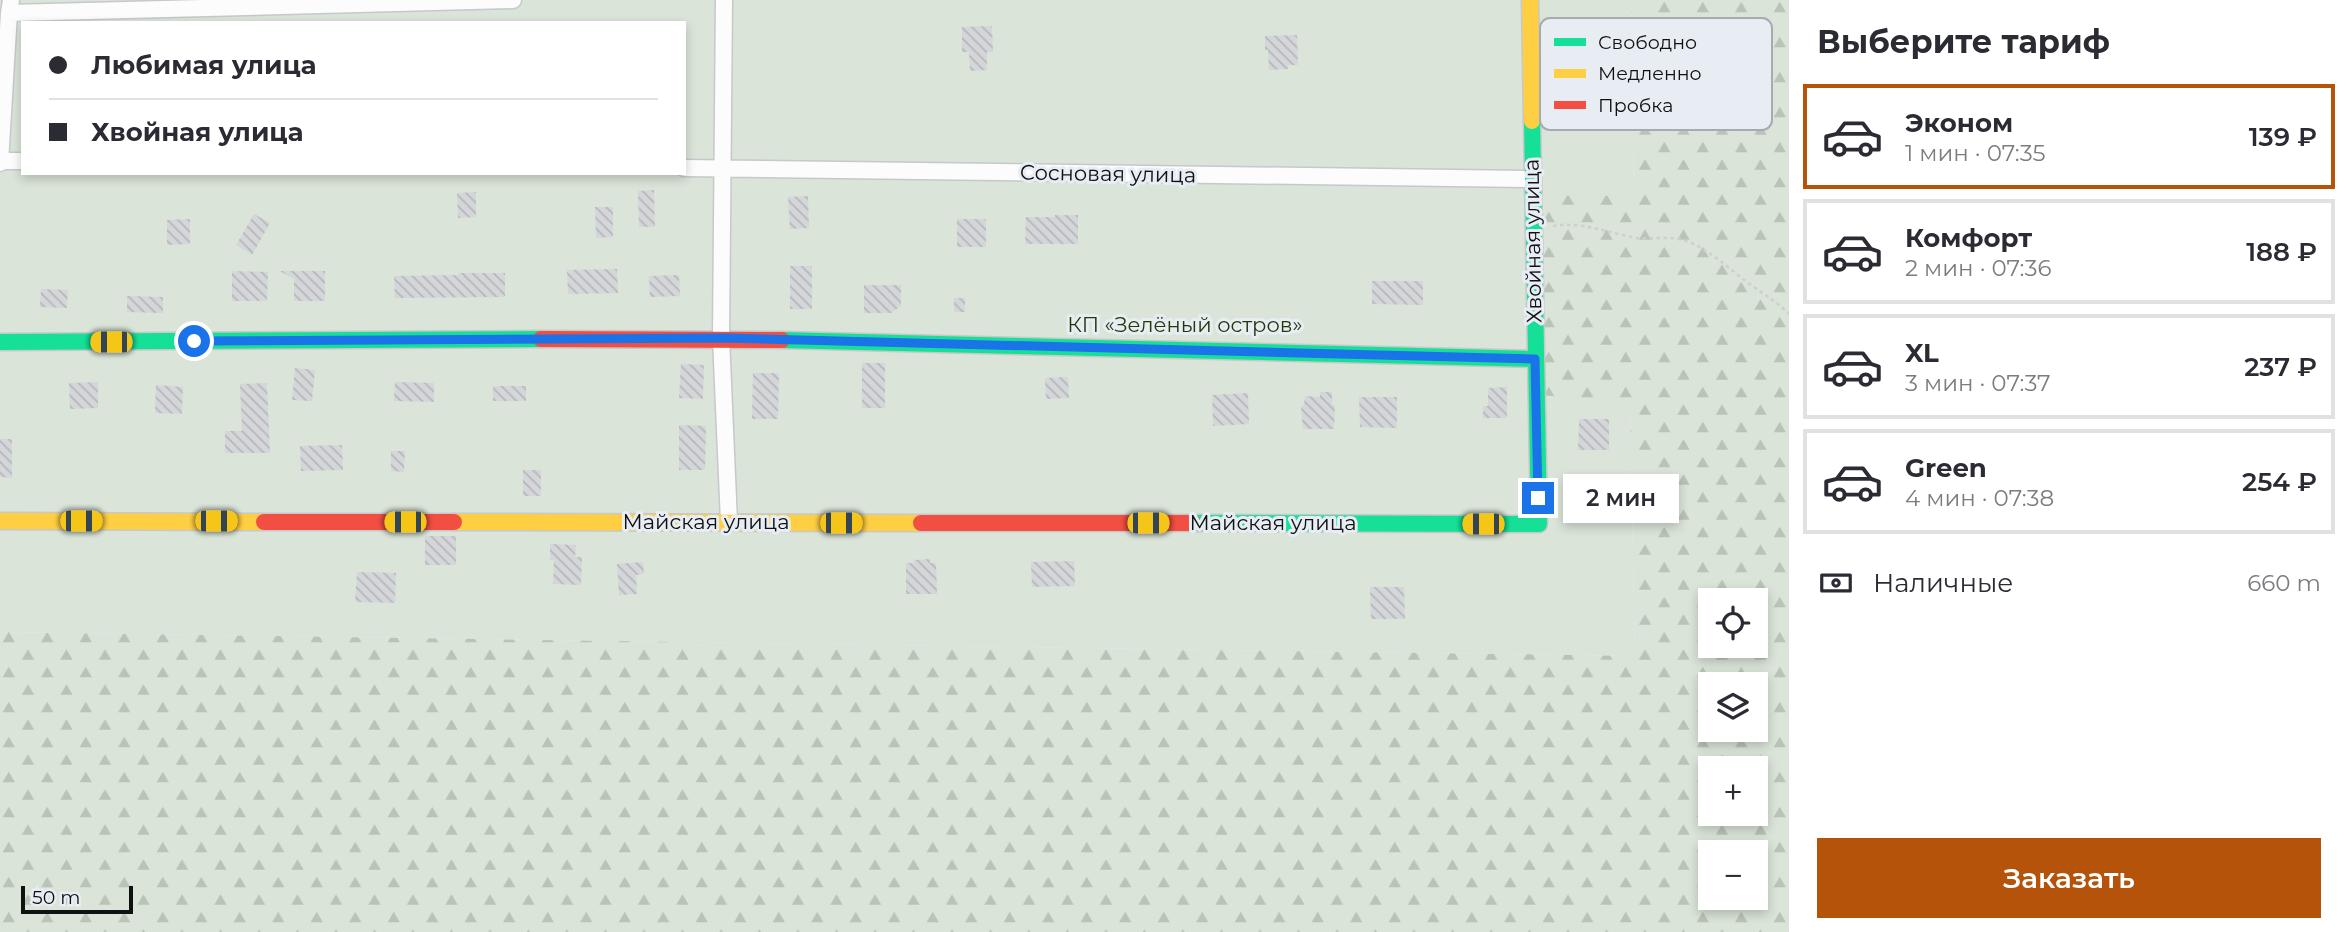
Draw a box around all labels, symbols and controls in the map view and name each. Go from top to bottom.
legend [1540,18,1772,130]
text: Выберите тариф [1817,22,2110,61]
text: Свободно [1598,31,1697,54]
text: Любимая улица [91,49,317,81]
text: Медленно [1598,62,1702,85]
text: Пробка [1598,94,1673,117]
icon: car [1821,105,1884,168]
text: Эконом [1905,107,2013,139]
text: Хвойная улица [91,116,303,148]
text: 139 ₽ [2249,121,2317,153]
text: 1 мин · 07:35 [1905,139,2045,167]
street label: Сосновая улица [1020,159,1196,188]
street label: Хвойная улица [1519,159,1546,323]
icon: car [1821,220,1884,283]
text: Комфорт [1905,222,2032,254]
text: 188 ₽ [2246,236,2317,268]
text: 2 мин · 07:36 [1905,254,2051,282]
park label: КП «Зелёный остров» [1067,312,1303,337]
route start [178,325,210,357]
car [91,332,133,353]
icon: car [1821,335,1884,398]
text: XL [1905,337,1939,369]
text: 237 ₽ [2244,351,2317,383]
text: 3 мин · 07:37 [1905,369,2051,397]
icon: car [1821,450,1884,513]
text: Green [1905,452,1987,484]
text: 254 ₽ [2242,466,2317,498]
callout: 2 мин [1562,474,1678,522]
route end [1522,482,1554,514]
text: 2 мин [1586,484,1656,512]
text: 4 мин · 07:38 [1905,484,2054,512]
street label: Майская улица [623,509,789,534]
street label: Майская улица [1190,510,1356,535]
car [61,511,103,532]
car [196,511,238,532]
car [385,512,427,533]
car [821,513,863,534]
car [1128,513,1170,534]
car [1463,514,1505,535]
icon: cash [1817,564,1855,602]
text: Наличные [1873,567,2013,599]
text: 660 m [2247,569,2321,597]
map controls [1698,588,1768,910]
button: locate [1698,588,1768,658]
button: layers [1698,672,1768,742]
button: + [1698,756,1768,826]
button: Заказать [1817,838,2321,918]
button: − [1698,840,1768,910]
scale bar [21,883,133,915]
text: 50 m [32,886,80,909]

